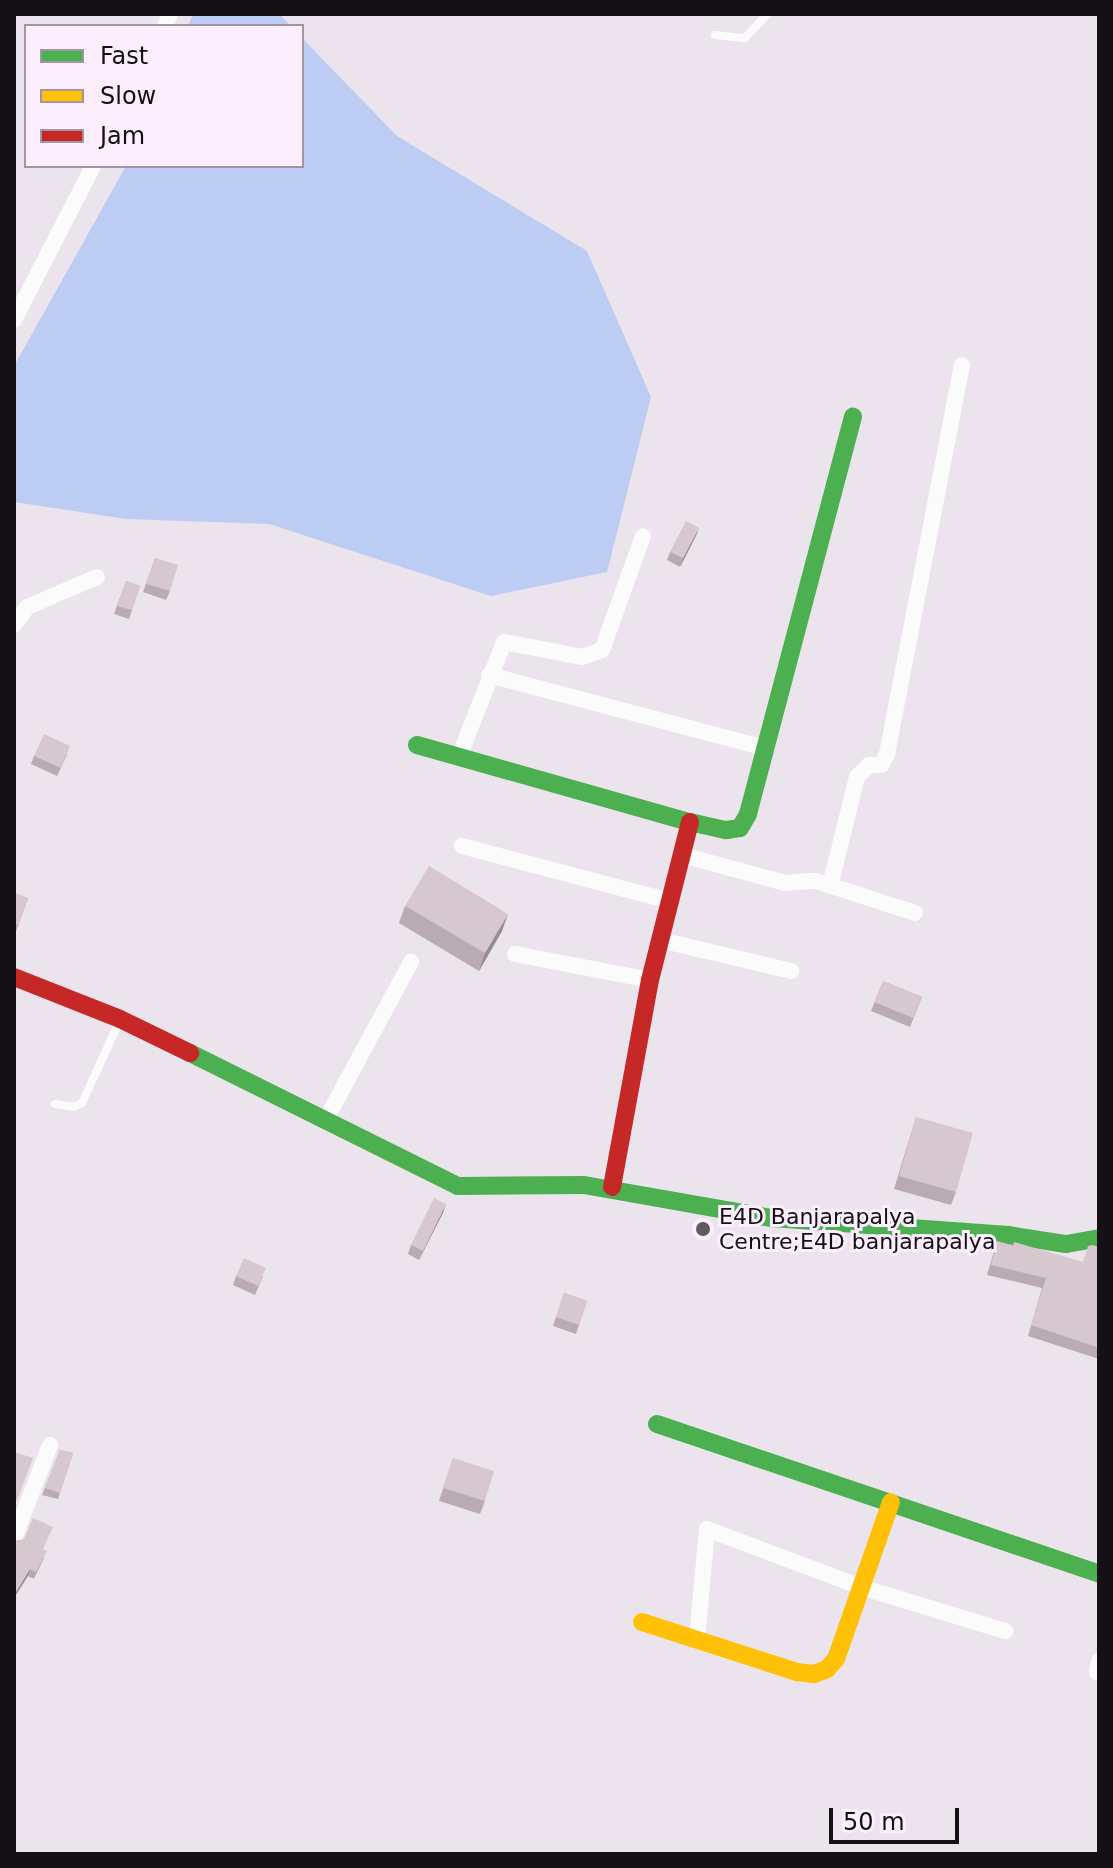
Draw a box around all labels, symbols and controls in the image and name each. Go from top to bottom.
legend [24,24,304,168]
text: Fast [100,42,148,70]
text: Slow [100,82,156,110]
text: Jam [100,122,145,150]
place label: E4D Banjarapalya Centre;E4D banjarapalya [719,1203,995,1254]
marker: E4D Banjarapalya Centre;E4D banjarapalya [694,1220,712,1238]
scale bar [833,1792,963,1842]
text: 50 m [843,1808,905,1836]

